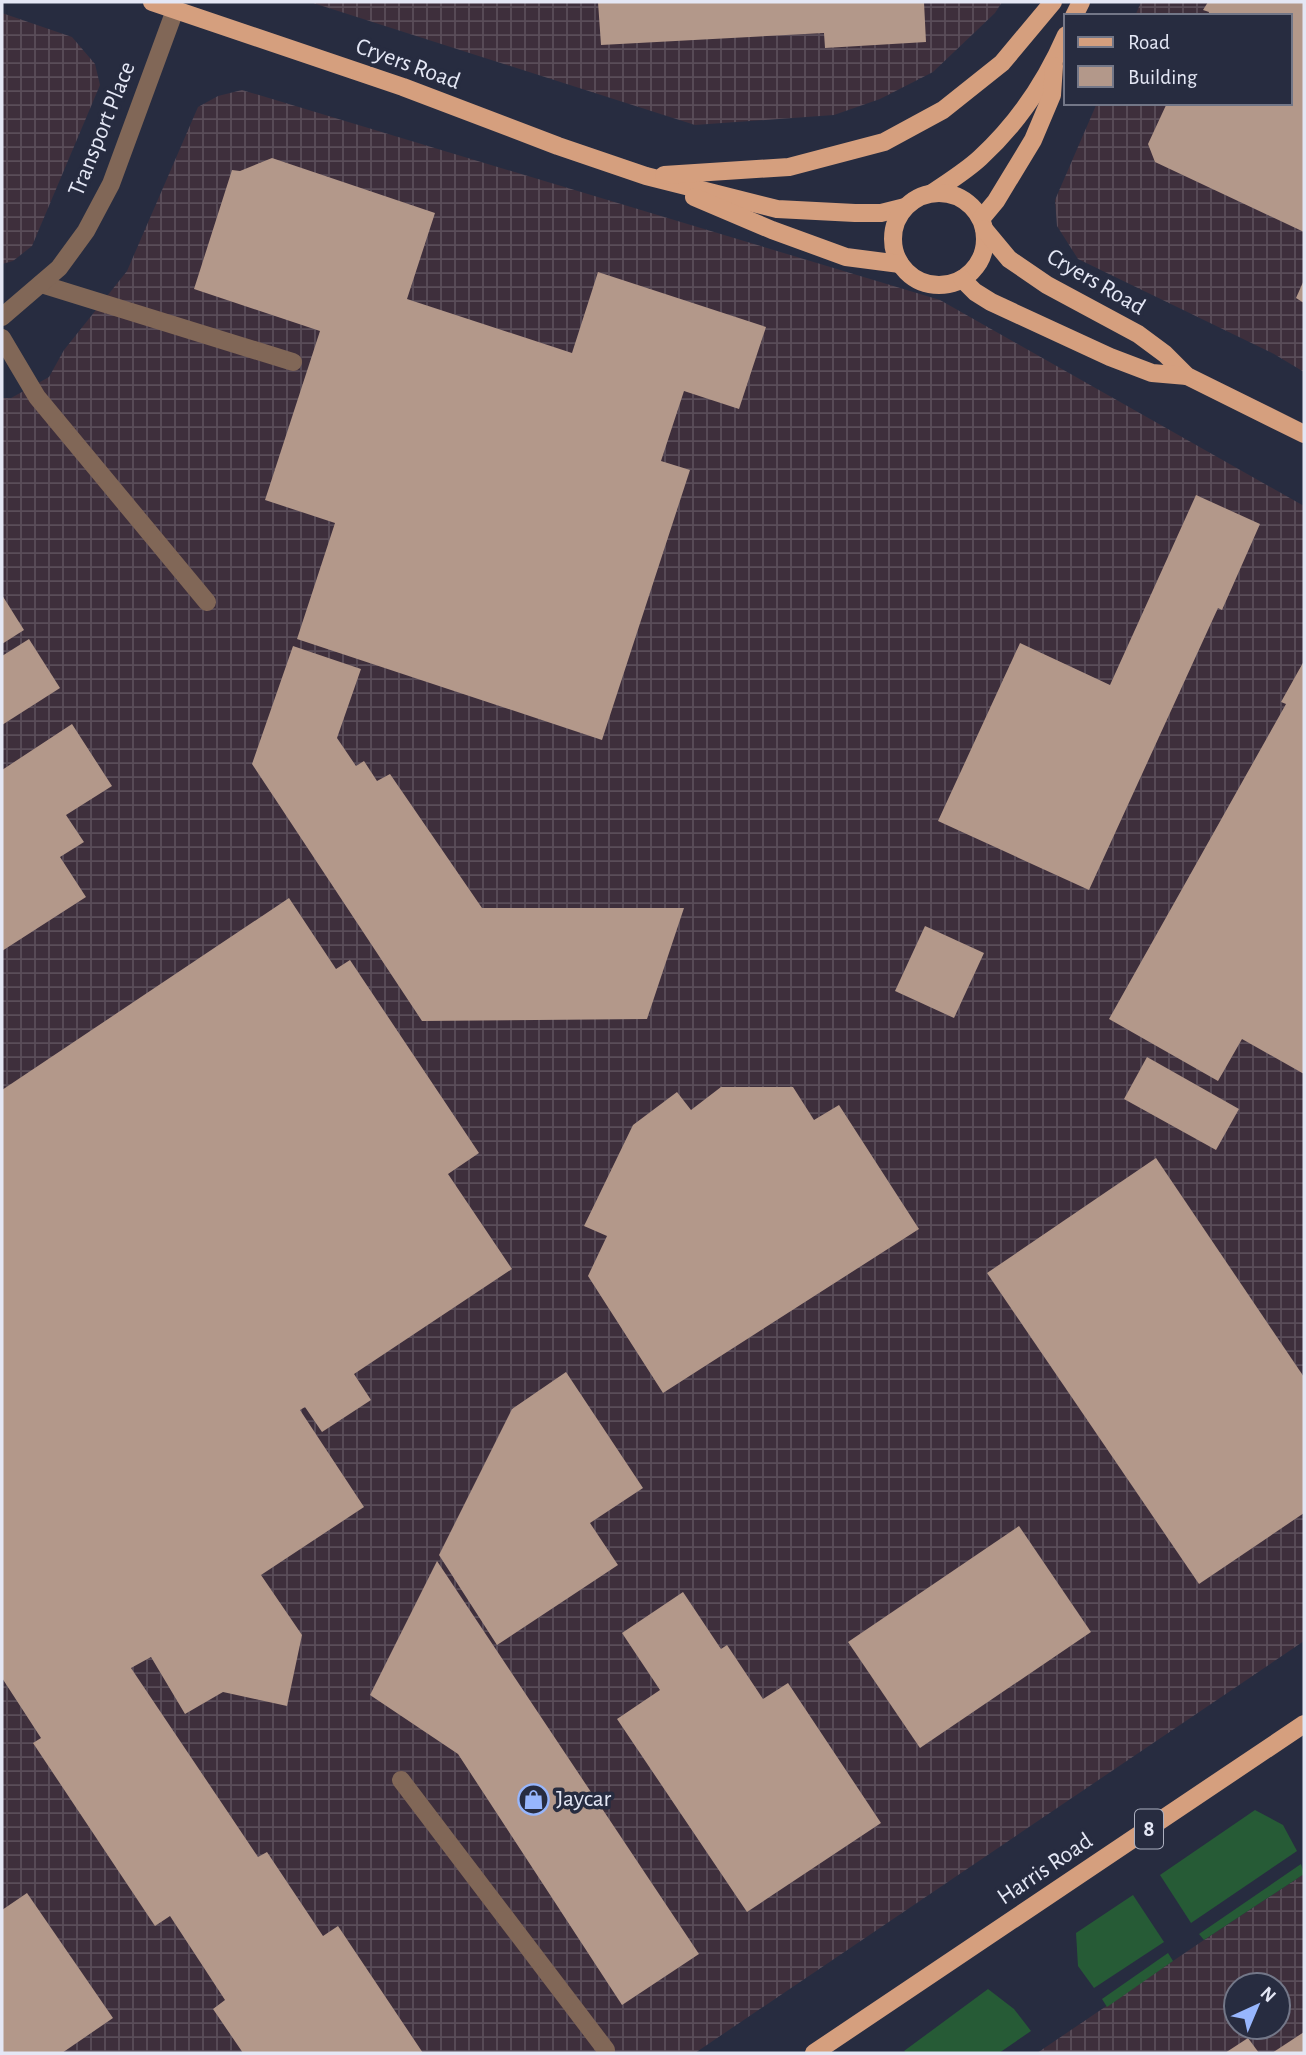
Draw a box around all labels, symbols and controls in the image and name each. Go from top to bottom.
legend [1064,14,1292,105]
text: Road [1128,32,1170,53]
street label: Cryers Road [353,34,463,94]
street label: Transport Place [64,58,140,200]
text: Building [1128,67,1198,88]
street label: Cryers Road [1043,244,1149,320]
shop icon: Jaycar [516,1782,550,1816]
place label: Jaycar [556,1787,611,1811]
road number: 8 [1135,1810,1163,1848]
street label: Harris Road [993,1829,1097,1909]
north arrow [1222,1971,1292,2041]
text: N [1256,1983,1279,2006]

